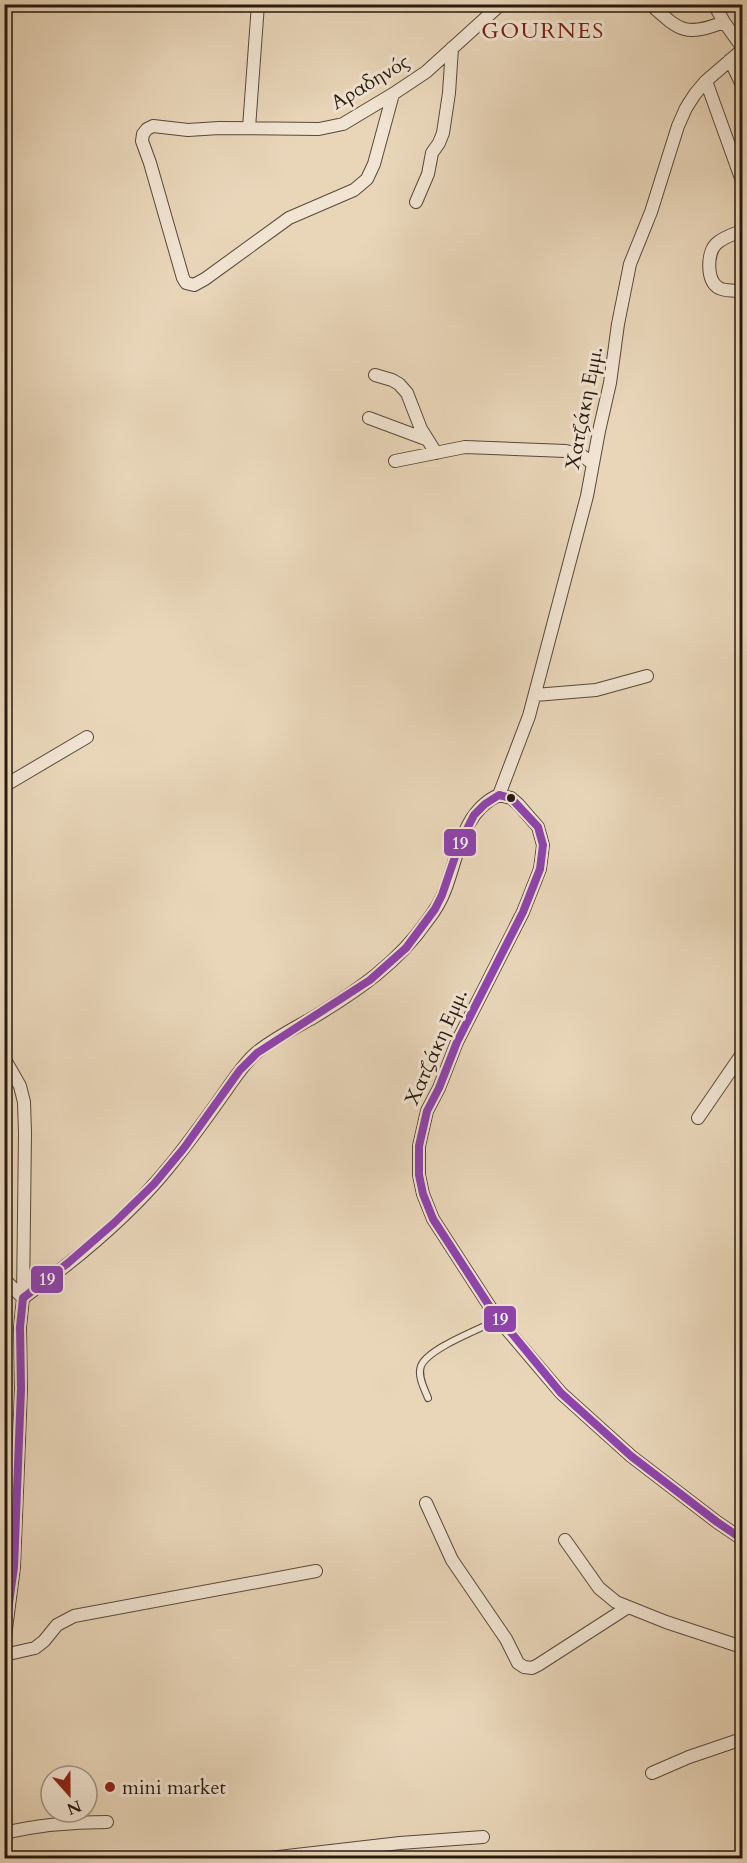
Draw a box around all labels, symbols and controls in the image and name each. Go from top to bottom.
district label: GOURNES [481,16,605,46]
street label: Αραδηνός [326,48,415,116]
street label: Χατζάκη Εμμ. [559,344,609,472]
unlabelled marker [505,792,517,804]
line badge: 19 [443,828,477,857]
text: 19 [452,833,468,855]
street label: Χατζάκη Εμμ. [398,985,474,1109]
line badge: 19 [30,1265,64,1294]
text: 19 [39,1269,55,1291]
line badge: 19 [483,1305,517,1333]
text: 19 [492,1309,508,1331]
north arrow [39,1764,99,1824]
place label: mini market [122,1774,227,1801]
marker: mini market [103,1780,117,1794]
text: N [63,1794,84,1820]

